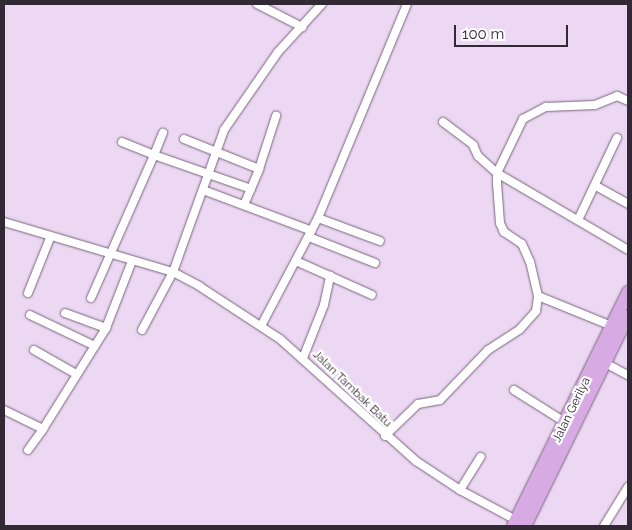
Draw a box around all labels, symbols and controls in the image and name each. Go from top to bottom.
scale bar [457,15,571,47]
text: 100 m [462,25,504,43]
street label: Jalan Tambak Batu [309,347,395,431]
street label: Jalan Gerilya [550,375,594,445]

